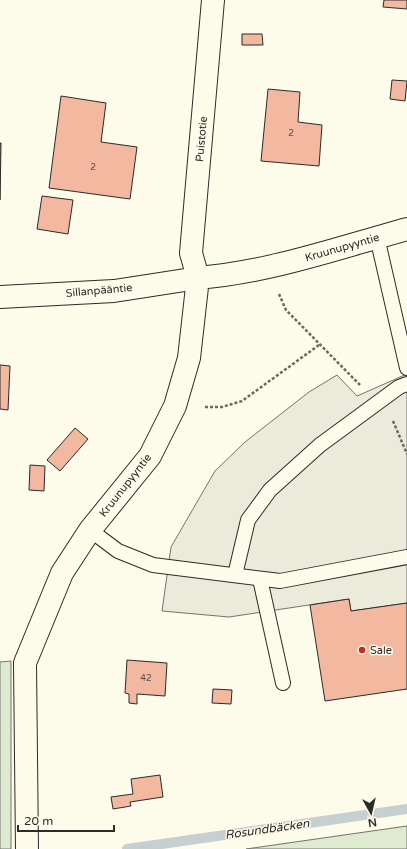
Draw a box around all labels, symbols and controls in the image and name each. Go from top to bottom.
street label: Puistotie [193,116,210,162]
house number: 2 [288,128,294,139]
house number: 2 [90,162,96,173]
street label: Kruunupyyntie [303,231,381,264]
street label: Sillanpääntie [65,281,133,300]
street label: Kruunupyyntie [97,451,154,520]
place label: Sale [370,644,392,657]
marker: Sale [357,645,367,655]
house number: 42 [140,673,152,684]
north arrow [351,793,391,833]
scale bar [18,807,114,833]
text: 20 m [24,814,53,828]
text: N [367,815,378,829]
water label: Rosundbäcken [224,816,311,842]

